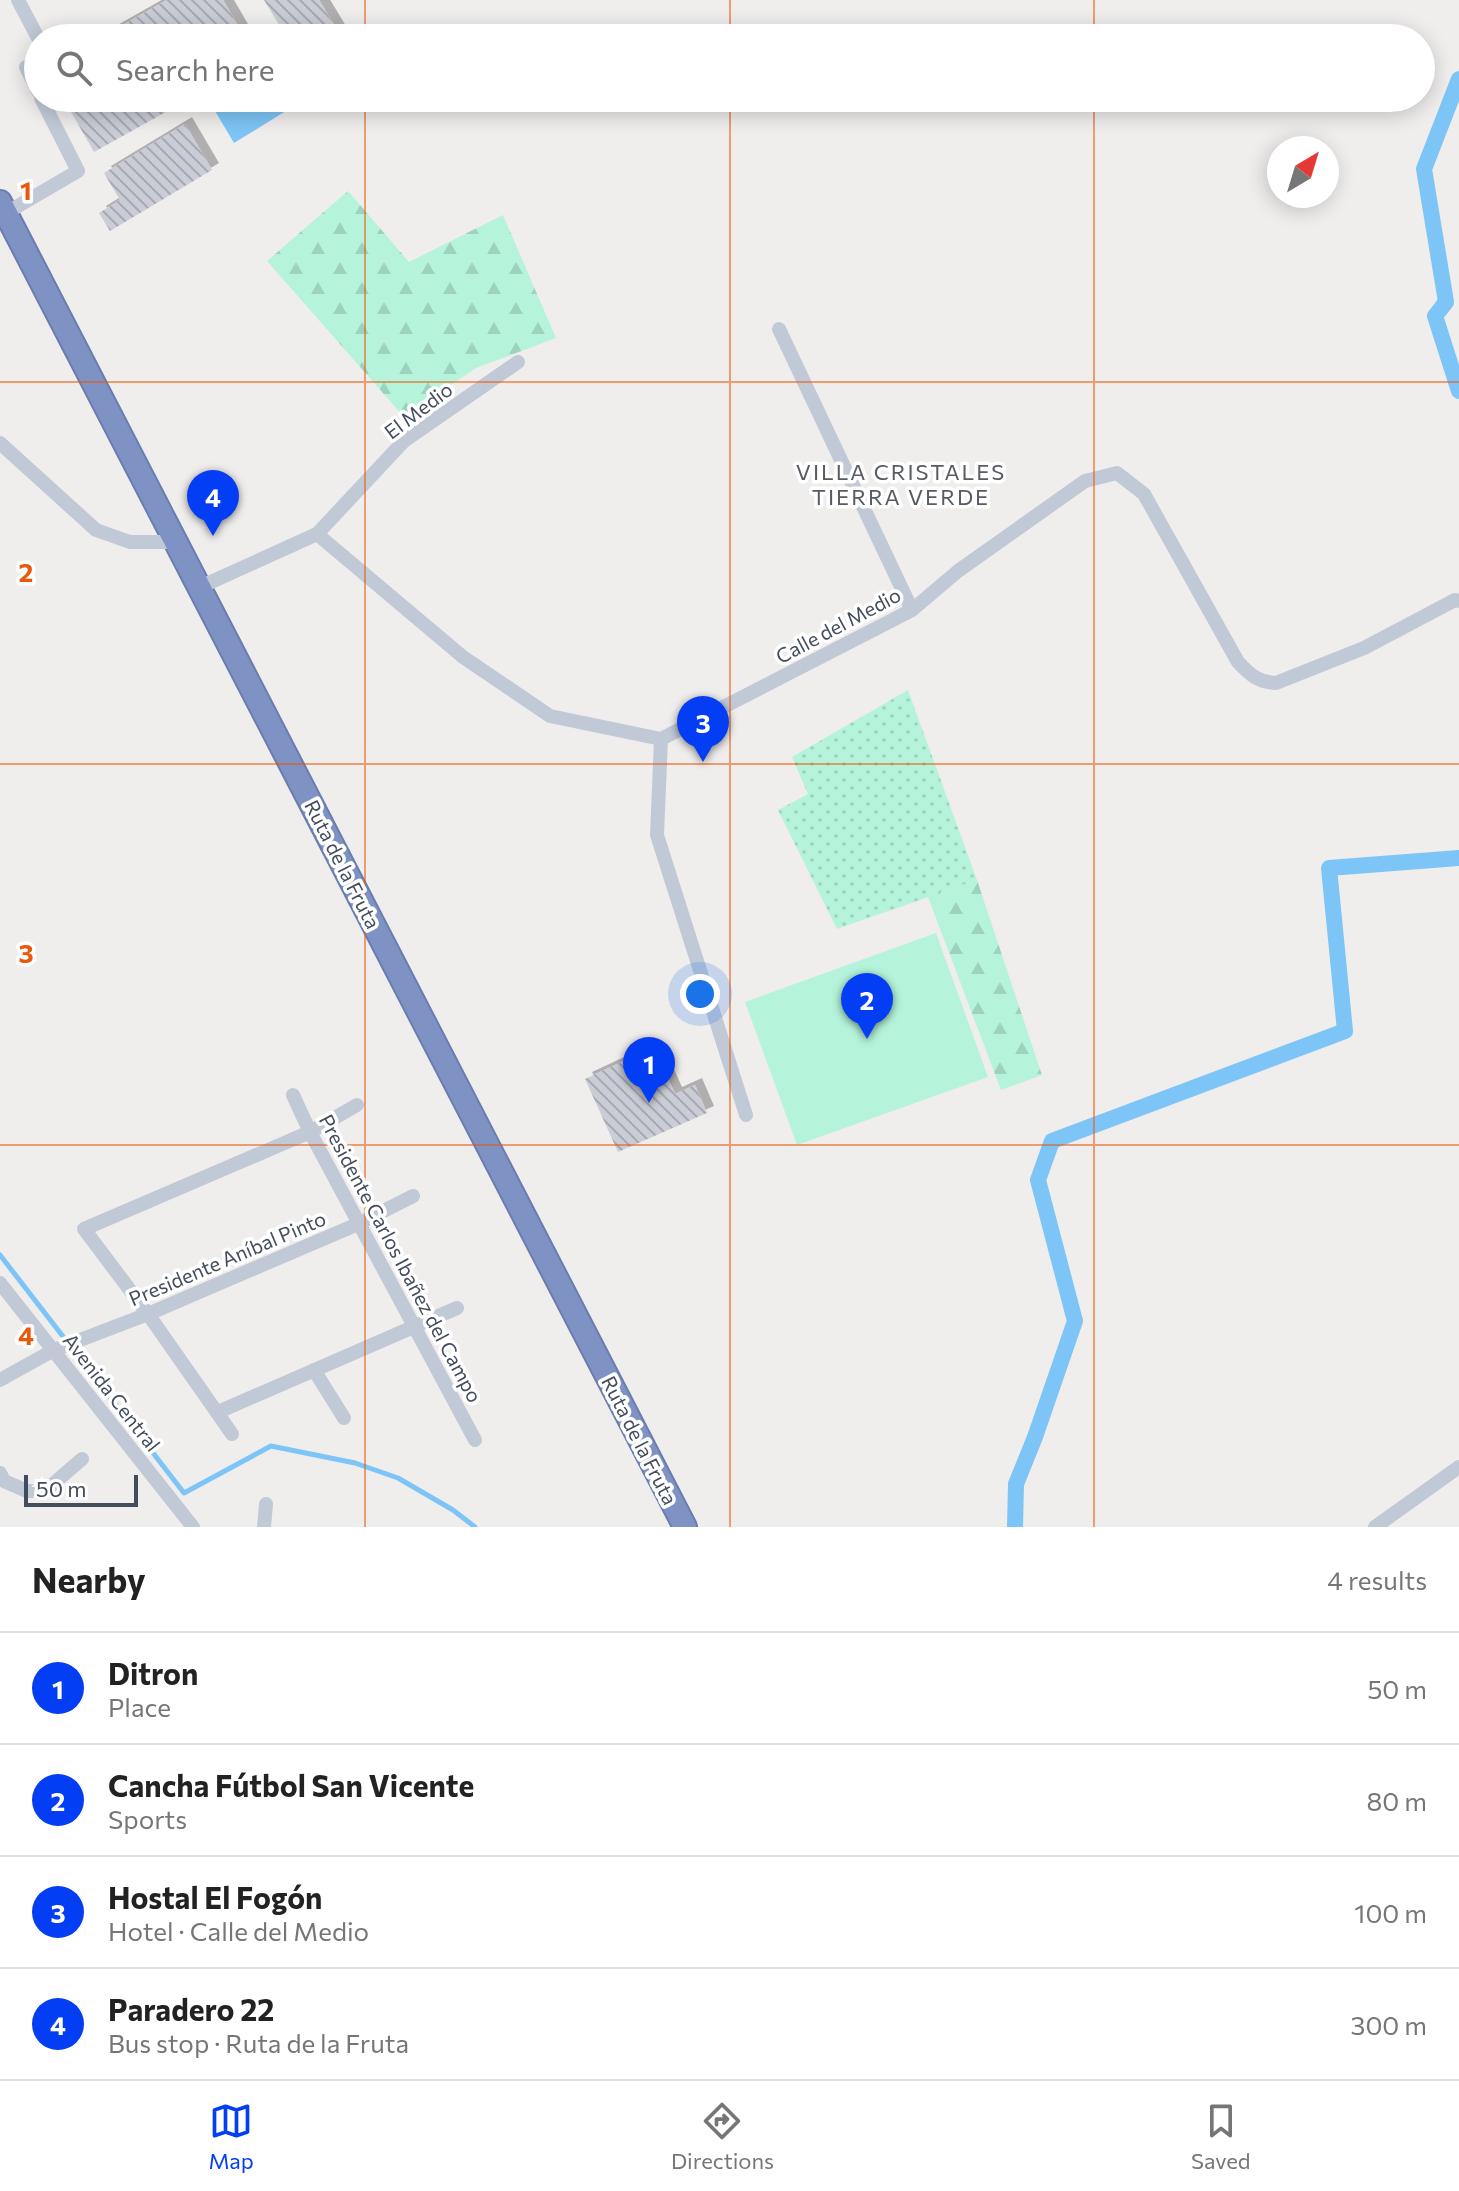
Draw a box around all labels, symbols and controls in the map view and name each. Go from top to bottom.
search box [24,24,1435,112]
icon: search [52,46,96,90]
text: Search here [116,50,275,87]
north arrow [1267,136,1339,208]
text: 1 [20,174,32,205]
street label: El Medio [379,377,457,443]
district label: VILLA CRISTALES TIERRA VERDE [796,458,1006,510]
pin: 4 [187,470,239,536]
text: 2 [19,556,33,587]
street label: Calle del Medio [771,582,905,668]
pin: 3 [677,696,729,762]
street label: Ruta de la Fruta [300,796,386,932]
text: 3 [18,937,34,968]
pin: 2 [841,973,893,1039]
your location [680,974,720,1014]
pin: 1 [623,1037,675,1103]
street label: Presidente Carlos Ibañez del Campo [315,1110,487,1406]
street label: Presidente Aníbal Pinto [125,1206,329,1310]
text: 4 [18,1319,34,1350]
street label: Avenida Central [58,1328,166,1456]
street label: Ruta de la Fruta [597,1372,683,1508]
scale bar [24,1471,138,1507]
text: 50 m [36,1475,86,1502]
text: Nearby [32,1558,146,1600]
text: 4 results [1327,1564,1427,1595]
text: Ditron [108,1654,198,1691]
text: 1 [52,1673,64,1704]
text: 50 m [1367,1673,1427,1704]
text: Place [108,1691,171,1722]
text: Cancha Fútbol San Vicente [108,1766,474,1803]
text: 2 [51,1785,65,1816]
text: 80 m [1367,1785,1427,1816]
text: Sports [108,1803,187,1834]
text: Hostal El Fogón [108,1878,322,1915]
text: 3 [50,1897,66,1928]
text: 100 m [1354,1897,1427,1928]
text: Hotel · Calle del Medio [108,1915,369,1946]
text: Paradero 22 [108,1990,274,2027]
text: 4 [50,2009,66,2040]
text: 300 m [1351,2009,1427,2040]
text: Bus stop · Ruta de la Fruta [108,2027,409,2058]
tab: Map [209,2099,254,2174]
tab: Directions [671,2099,774,2174]
tab: Saved [1191,2099,1250,2174]

